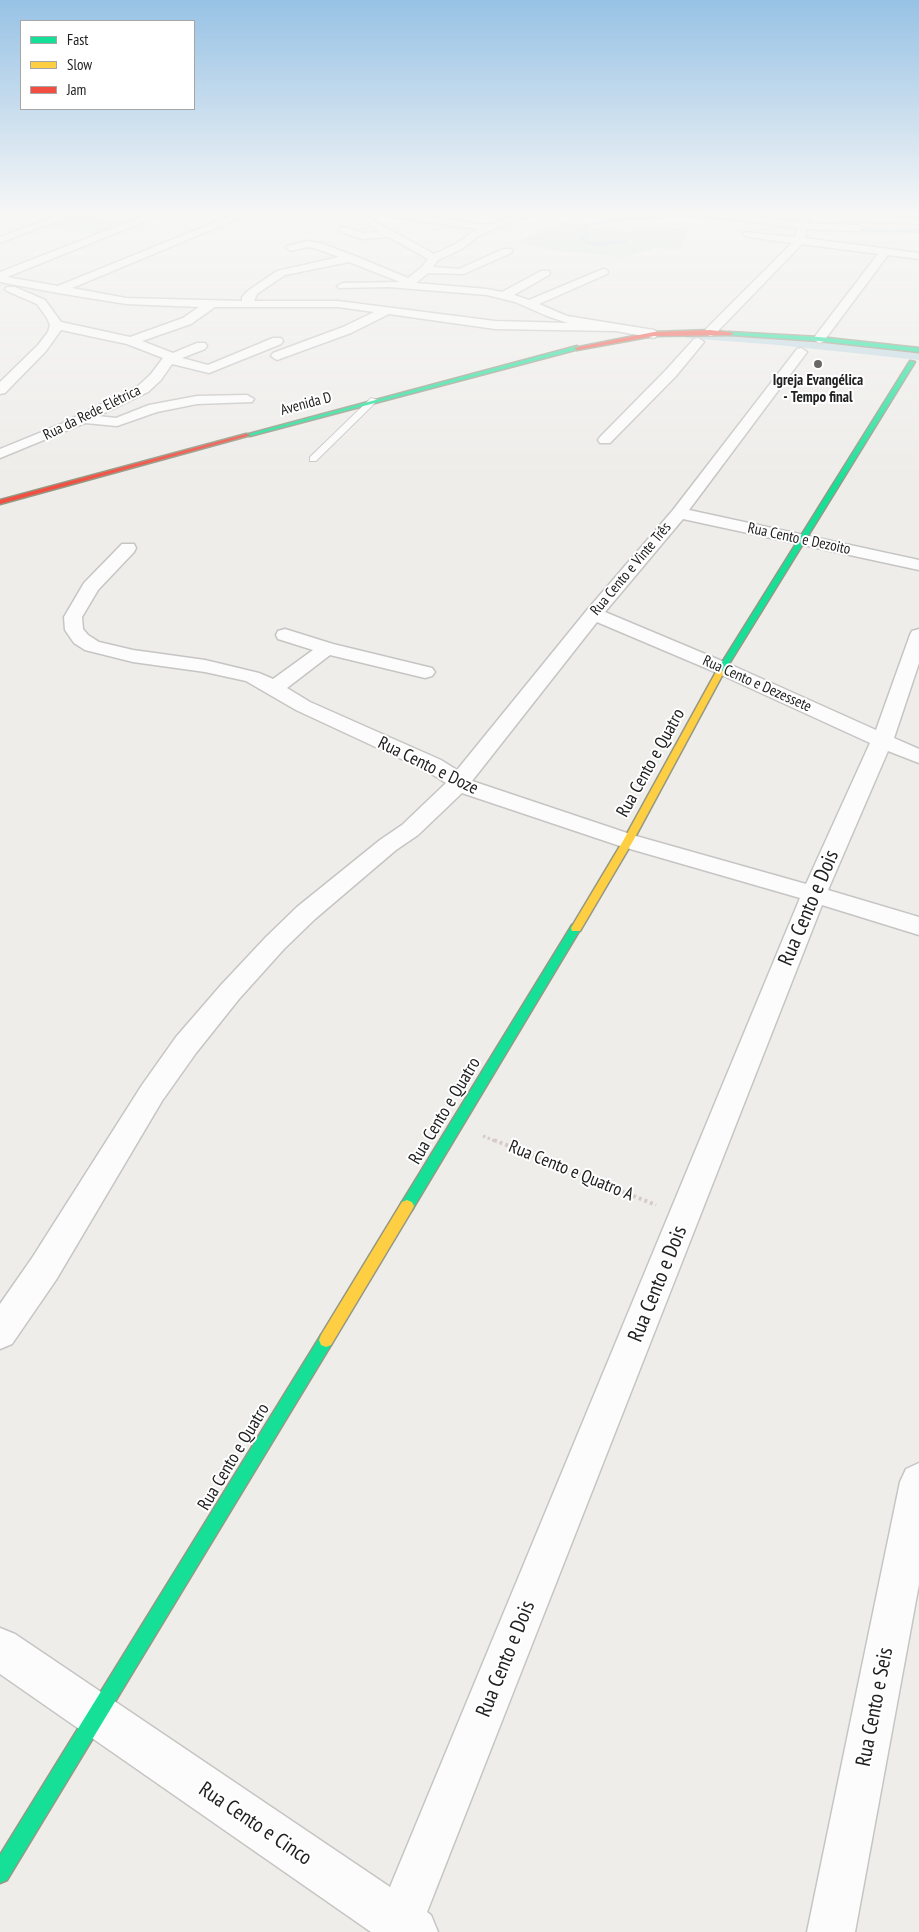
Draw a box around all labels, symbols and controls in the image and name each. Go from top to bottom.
legend [20,20,195,110]
text: Fast [67,30,88,49]
text: Slow [67,55,92,74]
text: Jam [67,80,86,99]
marker: Igreja Evangélica - Tempo final [812,358,824,370]
place label: Igreja Evangélica - Tempo final [773,372,863,407]
street label: Rua da Rede Elétrica [40,382,144,444]
street label: Avenida D [279,389,333,419]
street label: Rua Cento e Vinte Três [587,519,675,619]
street label: Rua Cento e Dezoito [746,519,852,559]
street label: Rua Cento e Dezessete [700,652,814,716]
street label: Rua Cento e Quatro [612,705,690,821]
street label: Rua Cento e Doze [374,732,482,800]
street label: Rua Cento e Dois [773,846,845,970]
street label: Rua Cento e Quatro [405,1054,485,1168]
street label: Rua Cento e Quatro A [505,1136,637,1206]
street label: Rua Cento e Dois [623,1222,693,1346]
street label: Rua Cento e Quatro [194,1400,274,1514]
street label: Rua Cento e Dois [471,1597,541,1721]
street label: Rua Cento e Seis [851,1645,899,1769]
street label: Rua Cento e Cinco [194,1777,316,1871]

